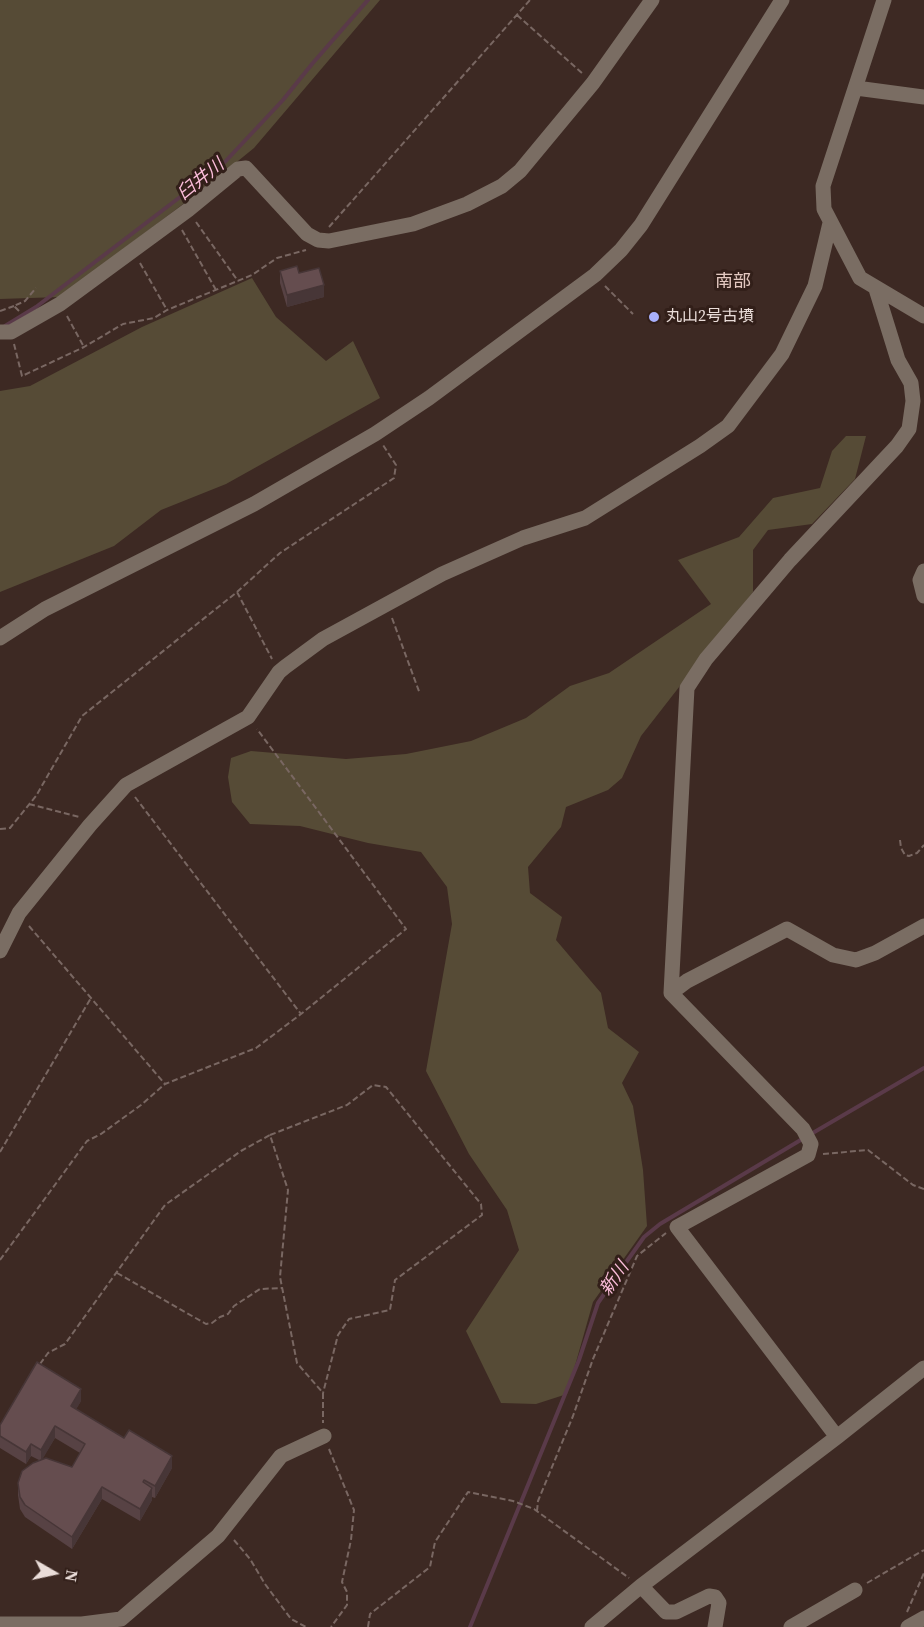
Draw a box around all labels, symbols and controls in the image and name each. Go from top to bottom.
water label: 臼井川 [173,155,229,205]
district label: 南部 [715,271,751,293]
place label: 丸山2号古墳 [666,307,754,327]
marker: 丸山2号古墳 [647,310,661,324]
water label: 新川 [596,1258,634,1300]
north arrow [24,1543,84,1603]
text: N [60,1568,84,1583]

